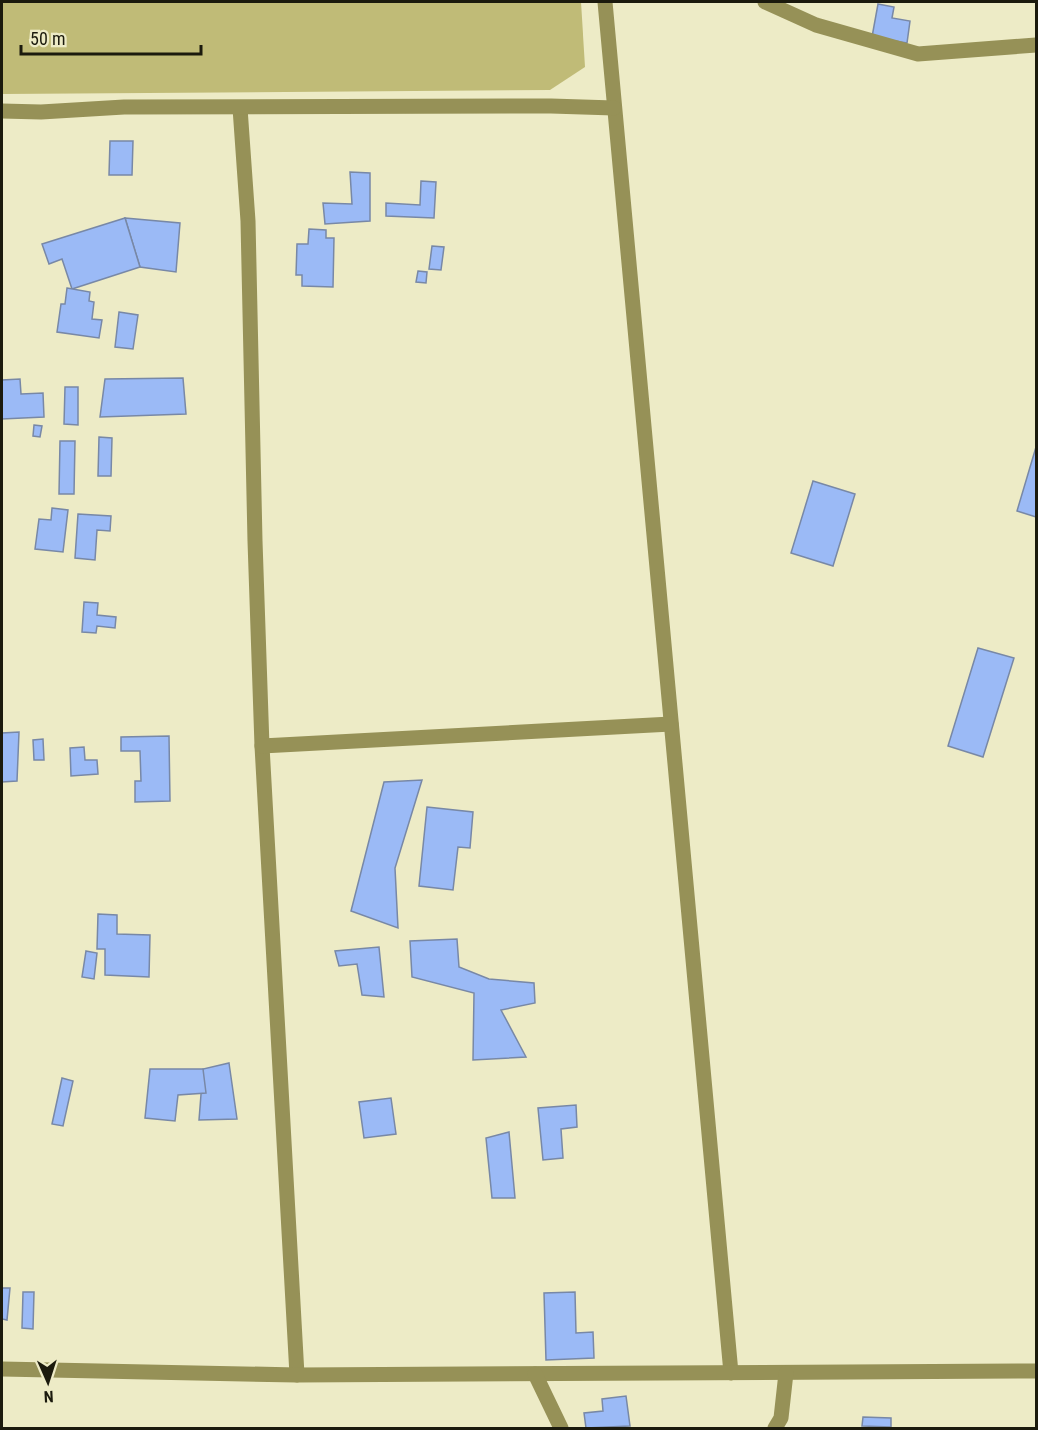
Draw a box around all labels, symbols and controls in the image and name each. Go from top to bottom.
scale bar [21,18,201,56]
text: 50 m [30,28,65,49]
north arrow [18,1352,78,1412]
text: N [43,1387,54,1406]

